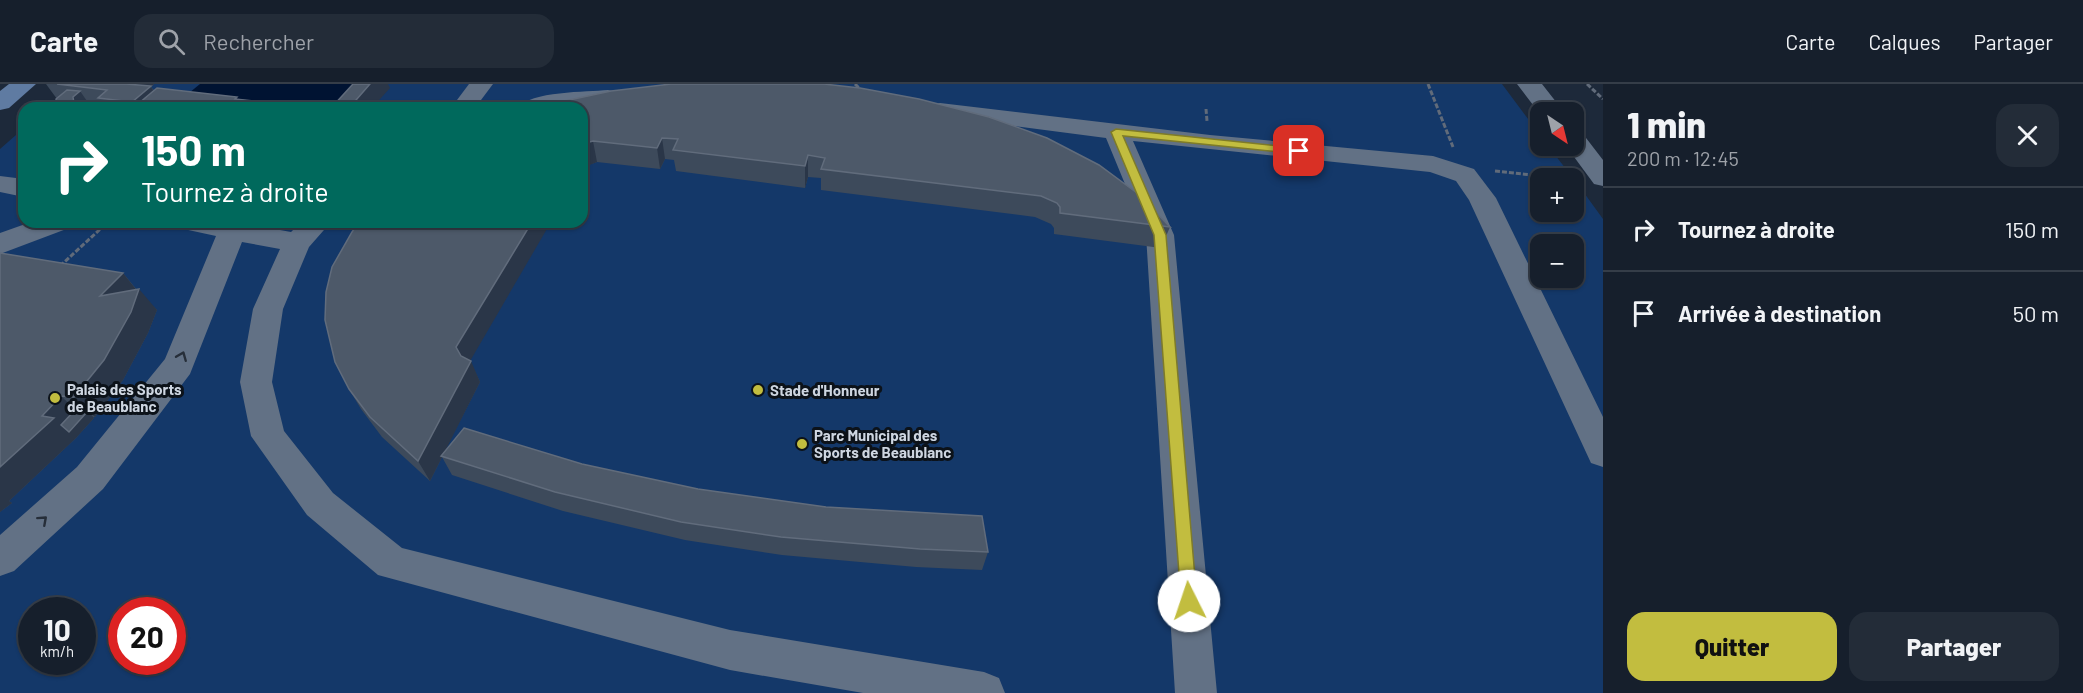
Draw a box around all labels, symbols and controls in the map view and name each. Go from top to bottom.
search box [134,14,554,68]
text: Carte [30,24,98,58]
icon: search [155,25,188,58]
text: Rechercher [203,28,314,54]
text: Carte [1786,29,1835,54]
text: Calques [1868,29,1941,54]
text: Partager [1974,29,2053,54]
north arrow [1530,102,1584,156]
map controls [1530,102,1584,288]
text: 1 min [1627,102,1706,145]
button: close [1996,104,2059,167]
text: 150 m [141,124,246,174]
pin [1273,125,1324,176]
icon: right [42,126,120,204]
icon: arrive [1282,134,1315,167]
text: 200 m · 12:45 [1627,146,1739,170]
button: + [1530,168,1584,222]
text: Tournez à droite [141,175,329,207]
icon: right [1627,213,1660,246]
text: Tournez à droite [1678,216,1835,242]
text: 150 m [2005,216,2059,242]
button: − [1530,234,1584,288]
icon: arrive [1627,297,1660,330]
text: Arrivée à destination [1678,300,1881,326]
text: 50 m [2013,300,2059,326]
one-way arrow [175,351,187,362]
place label: Palais des Sports de Beaublanc [67,380,182,415]
place label: Stade d'Honneur [770,381,880,399]
marker: Stade d'Honneur [751,383,765,397]
marker: Palais des Sports de Beaublanc [48,391,62,405]
place label: Parc Municipal des Sports de Beaublanc [814,426,951,461]
marker: Parc Municipal des Sports de Beaublanc [795,437,809,451]
one-way arrow [37,516,47,527]
position arrow [1157,569,1221,633]
speed limit sign: 20 [108,597,186,675]
text: 10 [43,611,71,647]
button: Quitter [1627,612,1837,681]
button: Partager [1849,612,2059,681]
text: km/h [40,642,74,660]

